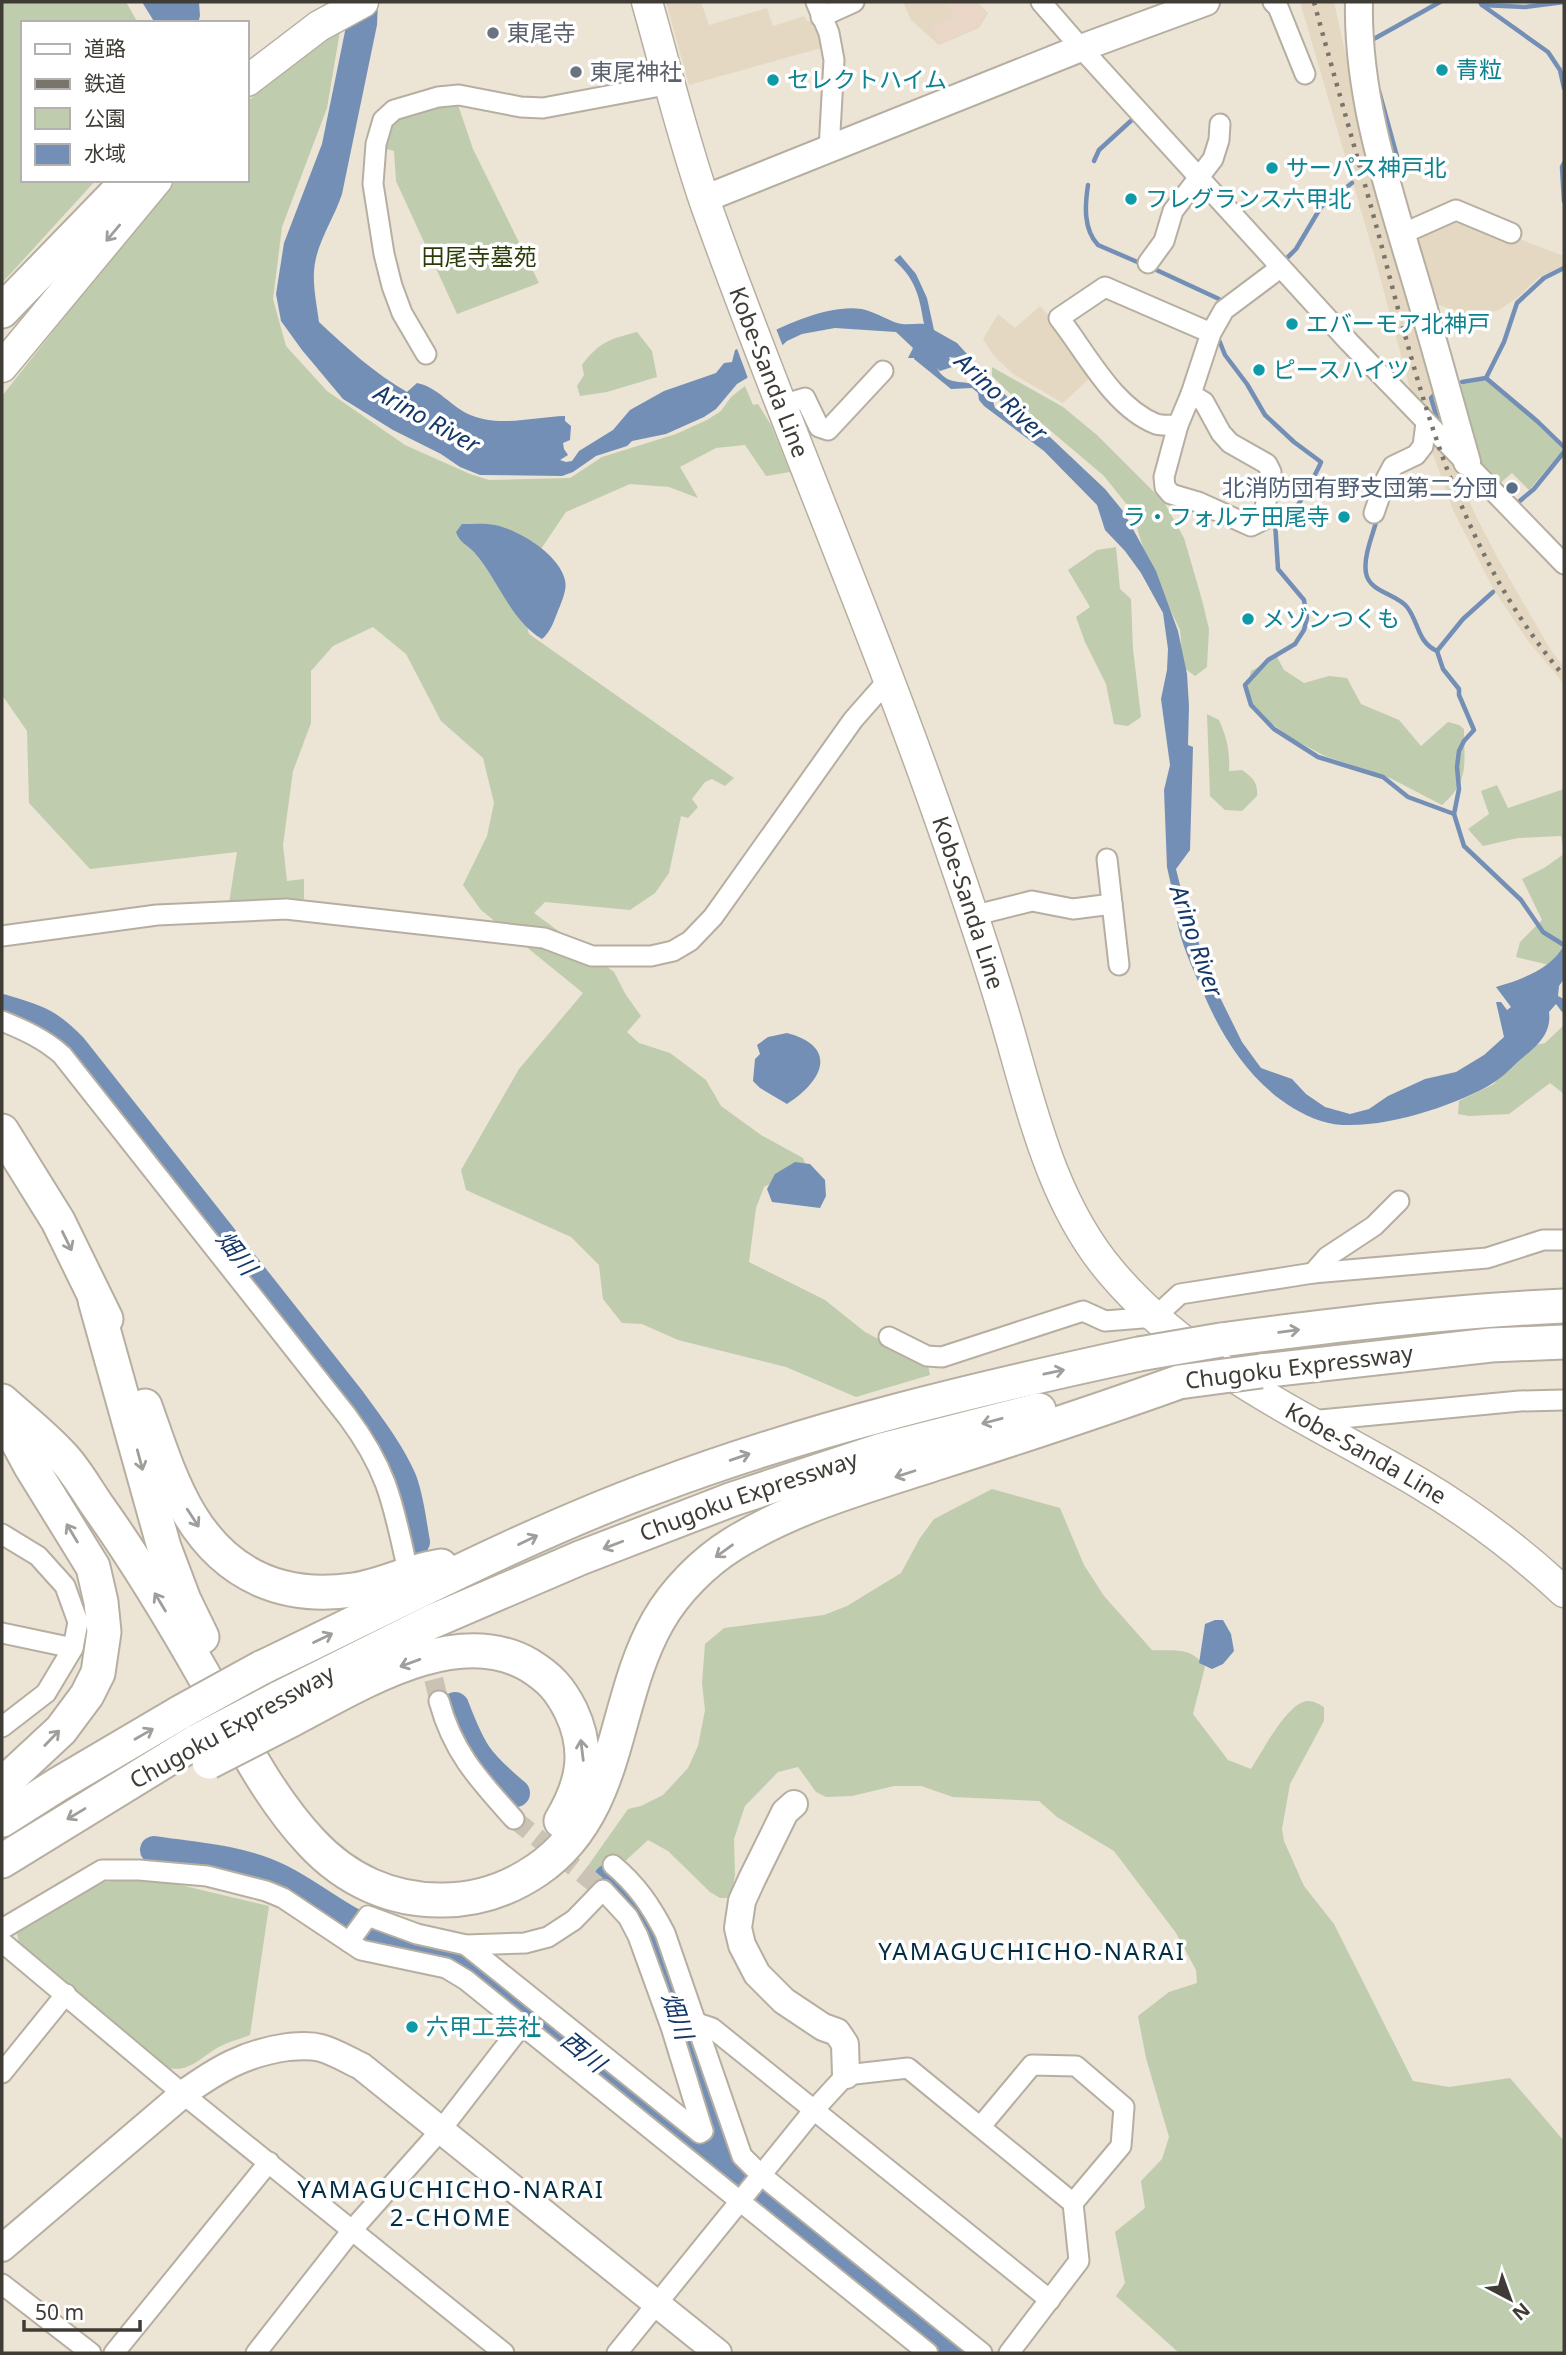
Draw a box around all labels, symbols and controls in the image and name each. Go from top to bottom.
place label: 東尾寺 [507,16,576,48]
legend [21,21,248,182]
marker: 東尾寺 [485,25,501,41]
text: 道路 [84,34,126,62]
place label: 青粒 [1456,53,1502,85]
place label: 東尾神社 [590,55,682,87]
marker: 青粒 [1434,62,1450,78]
place label: セレクトハイム [787,63,947,95]
marker: 東尾神社 [568,64,584,80]
text: 鉄道 [84,69,126,97]
marker: セレクトハイム [765,72,781,88]
text: 公園 [84,104,126,132]
text: 水域 [84,139,126,167]
place label: サーパス神戸北 [1286,151,1447,183]
marker: サーパス神戸北 [1264,160,1280,176]
place label: フレグランス六甲北 [1145,182,1352,214]
marker: フレグランス六甲北 [1123,191,1139,207]
one-way arrow [105,223,121,241]
park label: 田尾寺墓苑 [422,240,537,272]
street label: Kobe-Sanda Line [722,282,817,462]
place label: エバーモア北神戸 [1306,307,1490,339]
marker: エバーモア北神戸 [1284,316,1300,332]
water label: Arino River [947,343,1057,448]
place label: ピースハイツ [1273,353,1409,385]
marker: ピースハイツ [1251,362,1267,378]
water label: Arino River [367,374,488,461]
place label: 北消防団有野支団第二分団 [1222,471,1498,503]
marker: 北消防団有野支団第二分団 [1504,480,1520,496]
place label: ラ・フォルテ田尾寺 [1123,500,1330,532]
marker: ラ・フォルテ田尾寺 [1336,509,1352,525]
place label: メゾンつくも [1262,602,1400,634]
marker: メゾンつくも [1240,611,1256,627]
street label: Kobe-Sanda Line [925,812,1013,993]
water label: Arino River [1162,879,1232,1002]
water label: 畑川 [209,1223,267,1284]
one-way arrow [61,1230,75,1251]
one-way arrow [1277,1325,1300,1338]
street label: Chugoku Expressway [1183,1336,1415,1396]
one-way arrow [1042,1365,1065,1379]
street label: Kobe-Sanda Line [1280,1394,1453,1511]
one-way arrow [981,1415,1004,1428]
street label: Chugoku Expressway [634,1442,862,1549]
one-way arrow [134,1448,147,1471]
one-way arrow [728,1450,750,1462]
one-way arrow [894,1468,916,1481]
one-way arrow [186,1508,201,1527]
one-way arrow [65,1524,79,1544]
one-way arrow [517,1533,538,1546]
one-way arrow [603,1540,625,1553]
one-way arrow [715,1544,734,1558]
one-way arrow [152,1593,166,1613]
one-way arrow [312,1631,333,1645]
street label: Chugoku Expressway [123,1656,340,1796]
one-way arrow [400,1658,422,1671]
one-way arrow [133,1727,153,1741]
one-way arrow [44,1730,61,1747]
one-way arrow [575,1739,588,1761]
one-way arrow [66,1807,86,1821]
district label: YAMAGUCHICHO-NARAI [878,1934,1186,1967]
water label: 畑川 [655,1987,703,2046]
place label: 六甲工芸社 [426,2010,541,2042]
marker: 六甲工芸社 [404,2019,420,2035]
water label: 西川 [555,2023,615,2081]
district label: YAMAGUCHICHO-NARAI 2-CHOME [297,2172,605,2233]
north arrow [1475,2264,1545,2334]
scale bar [24,2288,140,2332]
text: N [1507,2297,1536,2327]
text: 50 m [35,2298,84,2326]

